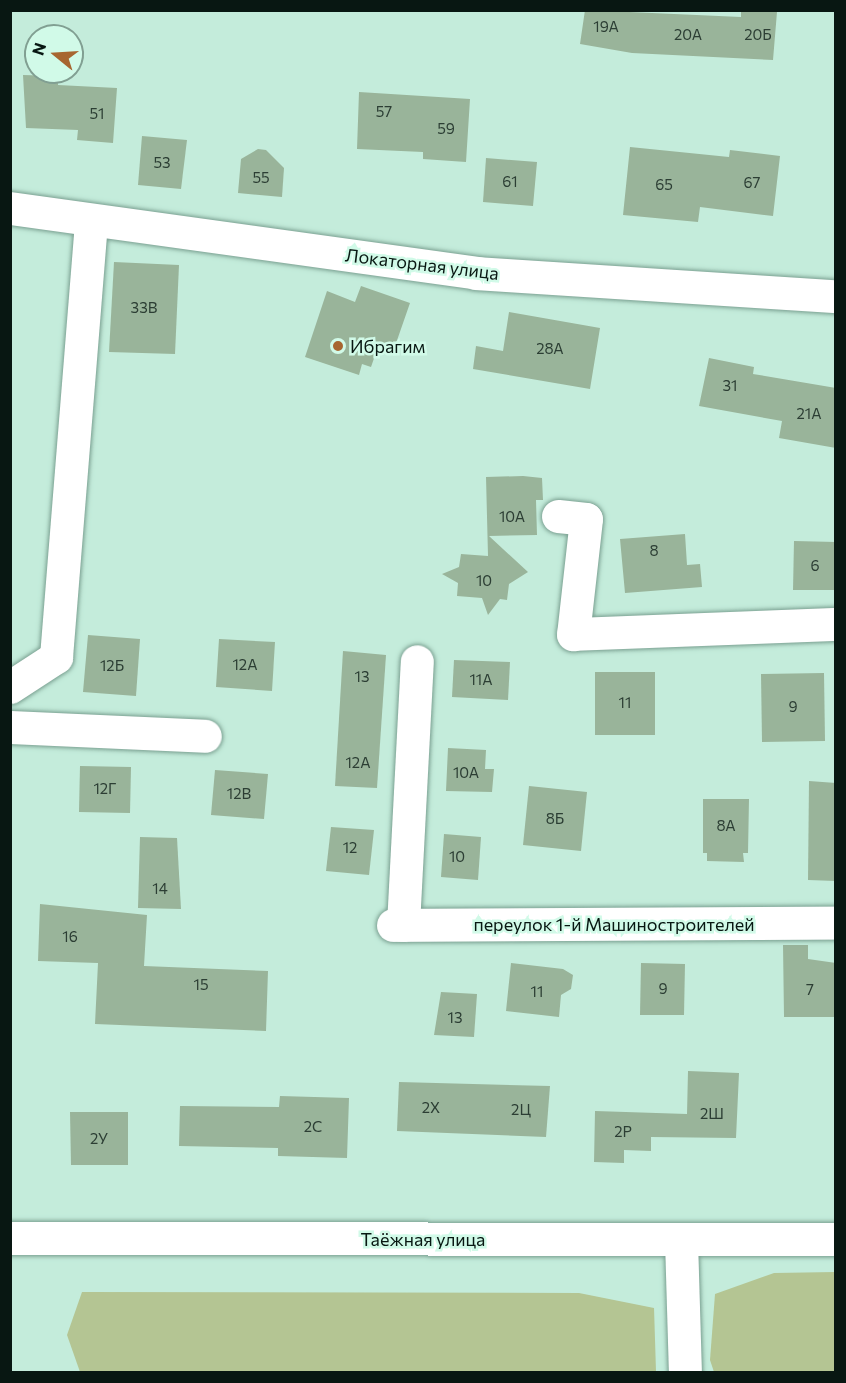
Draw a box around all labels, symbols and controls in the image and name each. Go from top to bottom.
house number: 19А [593,18,619,36]
north arrow [24,24,84,84]
house number: 20А [674,26,702,44]
house number: 20Б [744,26,772,44]
text: N [27,40,49,58]
house number: 57 [376,103,392,121]
house number: 51 [89,105,105,123]
house number: 59 [437,120,455,138]
house number: 53 [153,154,171,172]
house number: 55 [252,169,270,187]
house number: 61 [502,173,518,191]
house number: 67 [744,174,760,192]
house number: 65 [655,176,673,194]
street label: Локаторная улица [344,244,500,284]
house number: 33В [131,299,157,317]
place label: Ибрагим [350,335,425,357]
marker: Ибрагим [331,339,345,353]
house number: 28А [536,340,564,358]
house number: 31 [723,377,737,395]
house number: 21А [796,405,822,423]
house number: 10А [499,508,525,526]
house number: 8 [649,542,659,560]
house number: 6 [810,557,820,575]
house number: 10 [476,572,492,590]
house number: 12А [232,656,258,674]
house number: 12Б [100,657,124,675]
house number: 13 [355,668,369,686]
house number: 11А [469,671,493,689]
house number: 11 [619,694,631,712]
house number: 9 [788,698,798,716]
house number: 12А [345,754,371,772]
house number: 10А [453,764,479,782]
house number: 12Г [93,780,117,798]
house number: 12В [227,785,251,803]
house number: 8Б [546,810,564,828]
house number: 8А [716,817,736,835]
house number: 12 [343,839,357,857]
house number: 10 [449,848,465,866]
house number: 14 [152,880,168,898]
street label: переулок 1-й Машиностроителей [473,913,755,935]
house number: 16 [62,928,78,946]
house number: 15 [193,976,209,994]
house number: 9 [658,980,668,998]
house number: 7 [806,981,814,999]
house number: 11 [531,983,543,1001]
house number: 13 [448,1009,462,1027]
house number: 2Х [422,1099,440,1117]
house number: 2Ц [511,1101,531,1119]
house number: 2Ш [700,1105,724,1123]
house number: 2С [304,1118,322,1136]
house number: 2Р [614,1123,632,1141]
house number: 2У [90,1130,108,1148]
street label: Таёжная улица [361,1228,485,1250]

